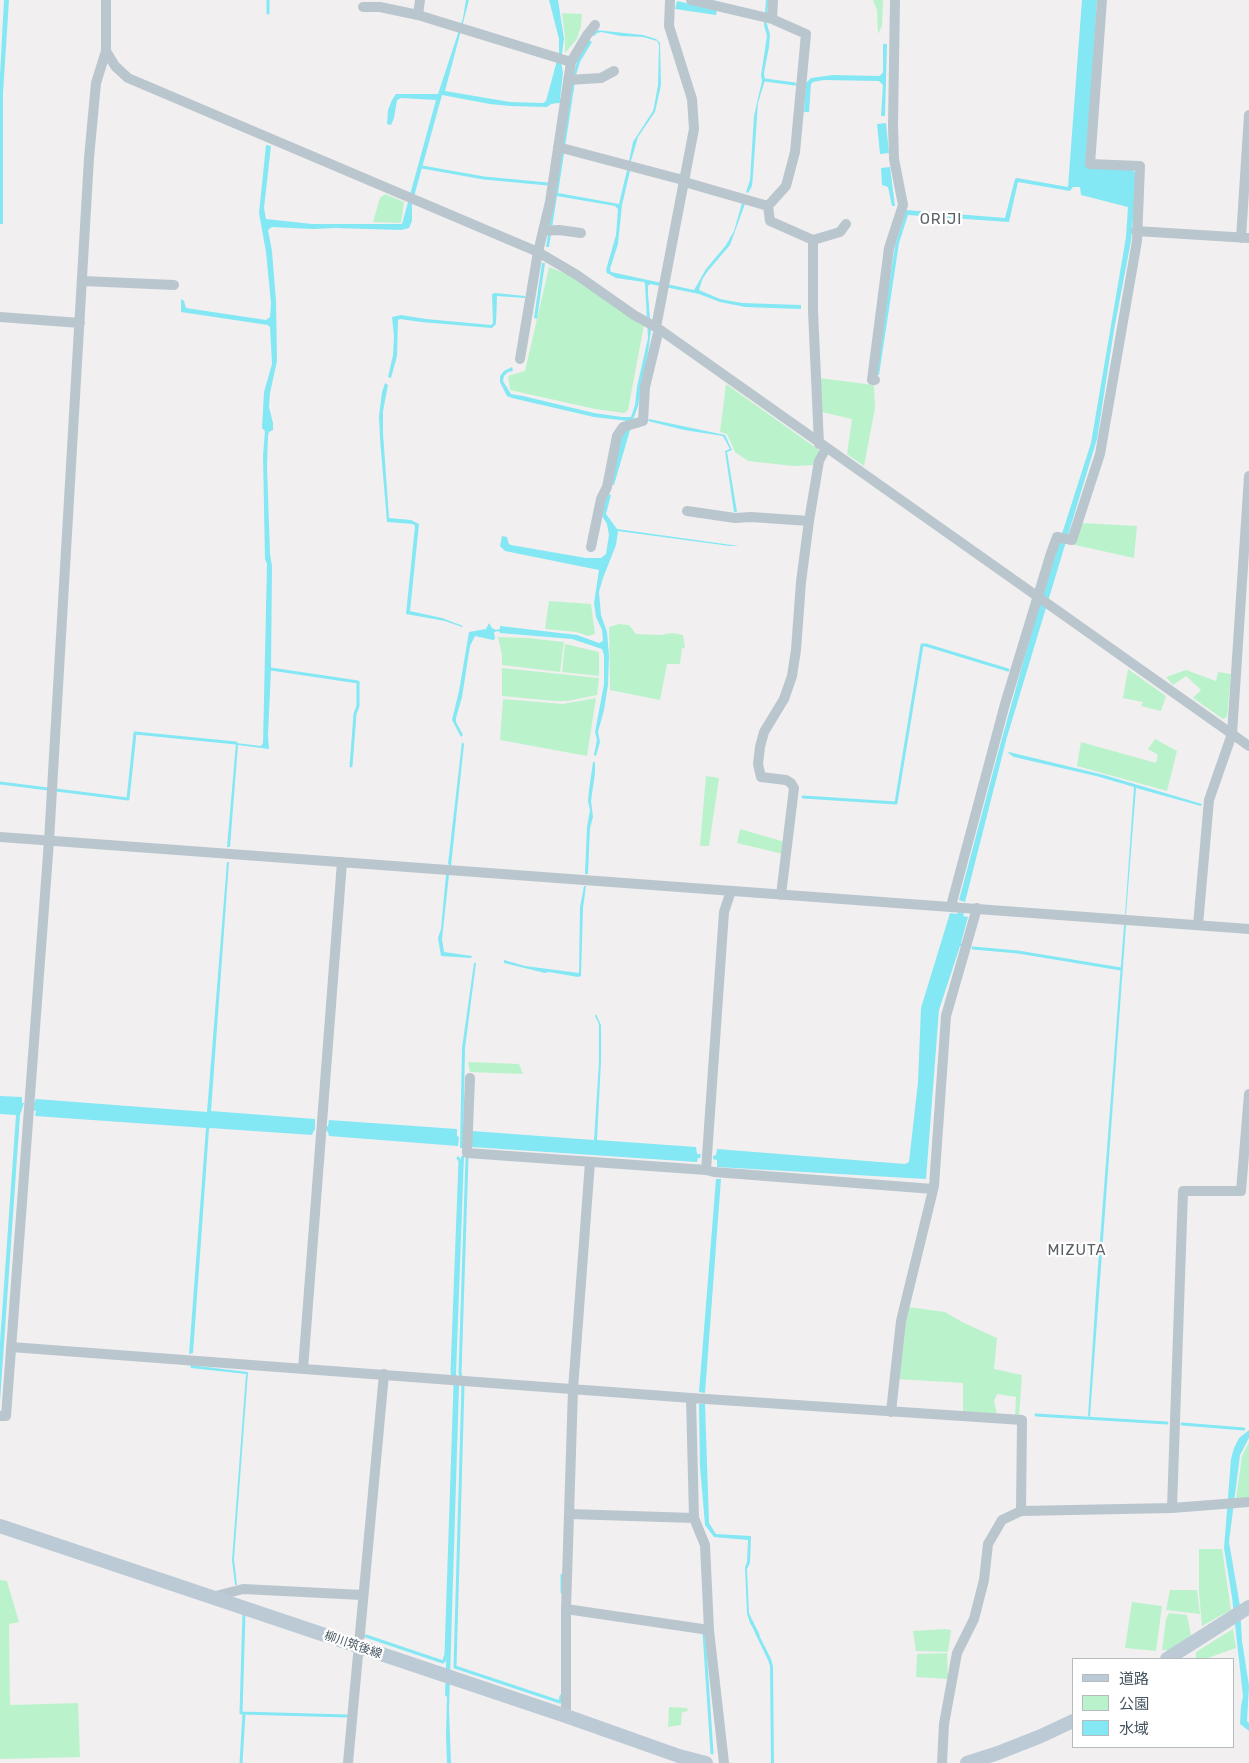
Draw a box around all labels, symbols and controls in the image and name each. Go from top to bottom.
district label: ORIJI [919,211,963,229]
district label: MIZUTA [1047,1242,1107,1260]
street label: 柳川筑後線 [322,1628,384,1662]
legend [1072,1658,1234,1748]
text: 道路 [1119,1670,1149,1688]
text: 公園 [1119,1695,1149,1713]
text: 水域 [1119,1720,1149,1738]

